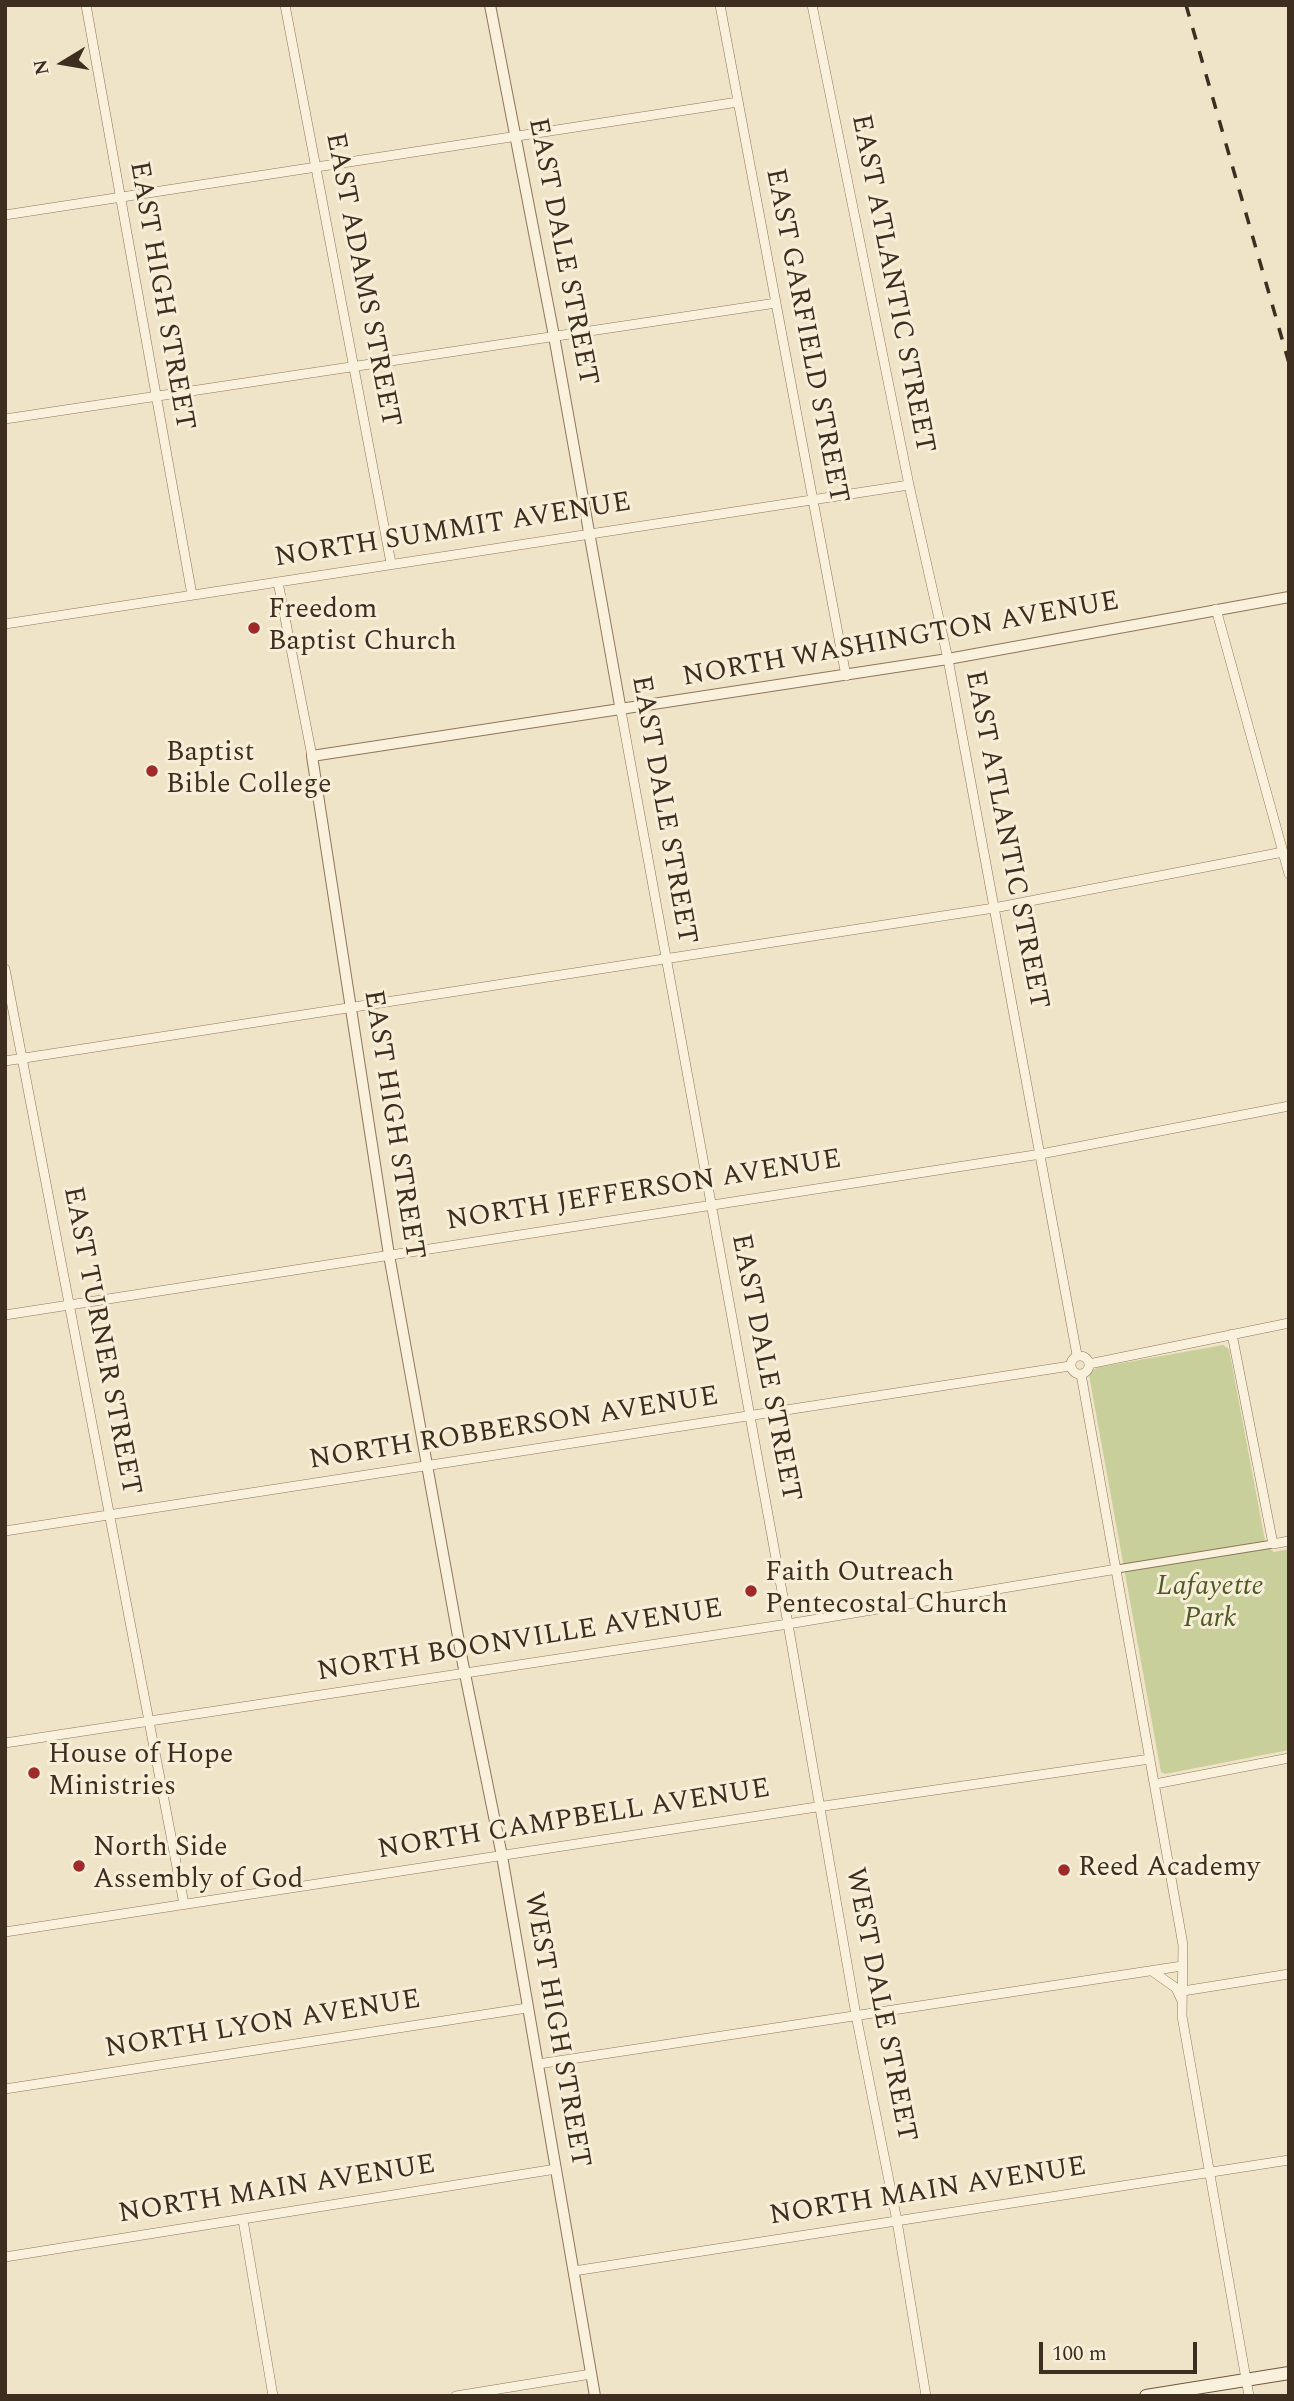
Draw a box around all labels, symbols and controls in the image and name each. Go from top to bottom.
north arrow [28,28,98,98]
text: N [26,57,58,77]
street label: EAST ATLANTIC STREET [842,112,940,456]
street label: EAST DALE STREET [519,115,603,389]
street label: EAST ADAMS STREET [316,130,406,430]
street label: EAST HIGH STREET [120,159,200,433]
street label: EAST GARFIELD STREET [756,166,854,506]
street label: NORTH SUMMIT AVENUE [272,487,634,577]
street label: NORTH WASHINGTON AVENUE [680,586,1122,696]
place label: Freedom Baptist Church [268,595,457,661]
marker: Freedom Baptist Church [246,620,262,636]
street label: EAST ATLANTIC STREET [956,668,1054,1012]
street label: EAST DALE STREET [622,673,702,947]
place label: Baptist Bible College [166,738,332,804]
marker: Baptist Bible College [144,763,160,779]
street label: EAST HIGH STREET [354,988,430,1262]
street label: NORTH JEFFERSON AVENUE [444,1144,844,1240]
street label: EAST TURNER STREET [54,1184,146,1498]
street label: EAST DALE STREET [722,1231,806,1505]
street label: NORTH ROBBERSON AVENUE [307,1381,721,1479]
place label: Faith Outreach Pentecostal Church [765,1558,1008,1624]
park label: Lafayette Park [1156,1572,1264,1638]
marker: Faith Outreach Pentecostal Church [743,1583,759,1599]
street label: NORTH BOONVILLE AVENUE [315,1593,725,1691]
place label: House of Hope Ministries [48,1740,233,1806]
marker: House of Hope Ministries [26,1765,42,1781]
street label: NORTH CAMPBELL AVENUE [376,1773,772,1869]
place label: North Side Assembly of God [93,1833,303,1899]
place label: Reed Academy [1078,1853,1260,1887]
marker: North Side Assembly of God [71,1858,87,1874]
marker: Reed Academy [1056,1862,1072,1878]
street label: WEST DALE STREET [836,1865,922,2145]
street label: WEST HIGH STREET [514,1890,596,2170]
street label: NORTH LYON AVENUE [103,1984,423,2068]
street label: NORTH MAIN AVENUE [116,2149,438,2233]
street label: NORTH MAIN AVENUE [767,2151,1089,2235]
scale bar [1042,2328,1200,2372]
text: 100 m [1052,2338,1107,2370]

